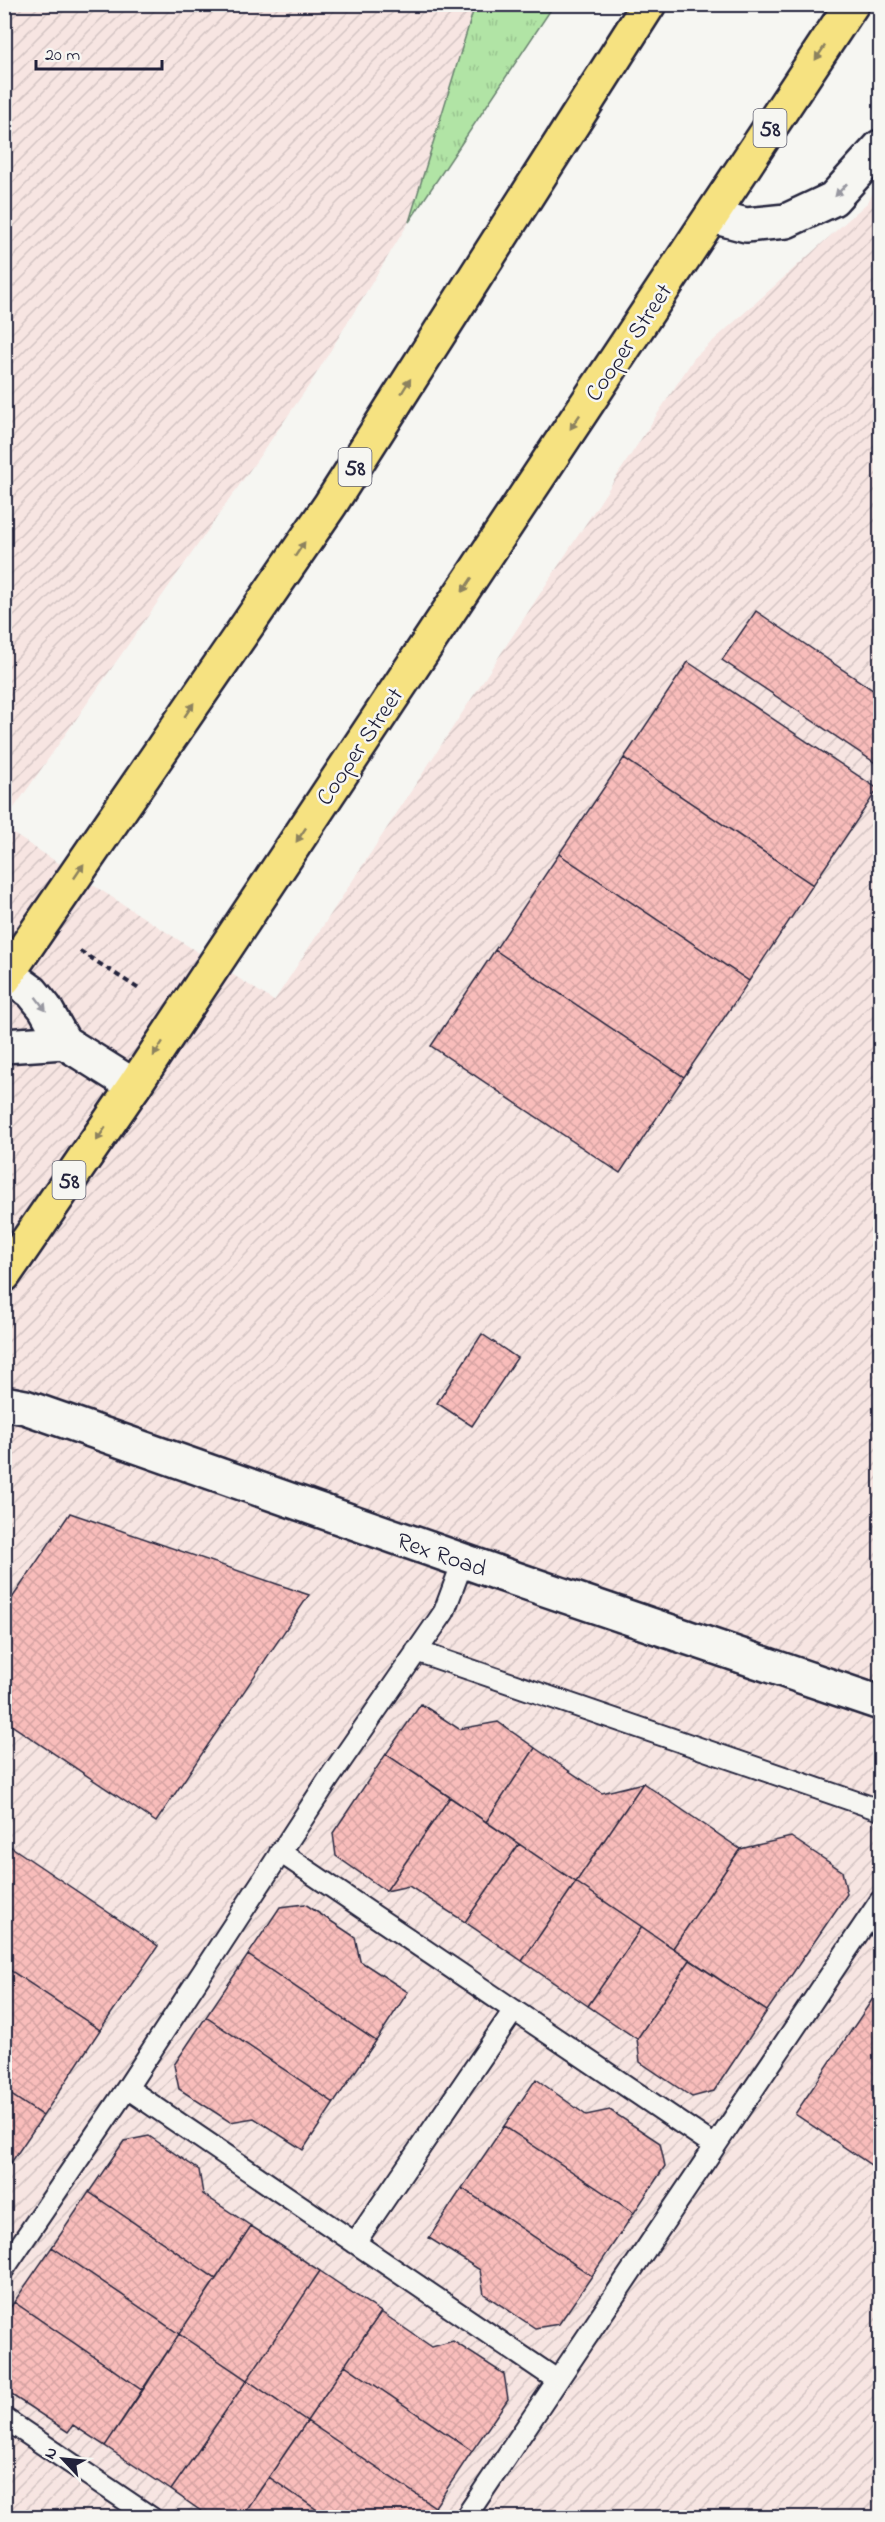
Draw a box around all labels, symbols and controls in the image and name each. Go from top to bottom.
scale bar [36,33,162,71]
text: 20 m [45,43,80,69]
one-way arrow [814,45,825,62]
road number: 58 [754,109,786,147]
one-way arrow [834,183,848,198]
street label: Cooper Street [578,277,683,410]
one-way arrow [400,378,411,394]
one-way arrow [569,414,580,431]
road number: 58 [338,448,372,486]
one-way arrow [294,542,306,558]
one-way arrow [461,576,472,593]
street label: Cooper Street [309,681,414,814]
one-way arrow [183,702,194,718]
one-way arrow [295,826,306,843]
one-way arrow [73,863,85,879]
one-way arrow [35,996,47,1012]
one-way arrow [153,1041,164,1057]
one-way arrow [95,1126,107,1142]
road number: 58 [52,1161,86,1199]
street label: Rex Road [392,1525,491,1588]
north arrow [33,2429,93,2489]
text: N [38,2443,65,2463]

